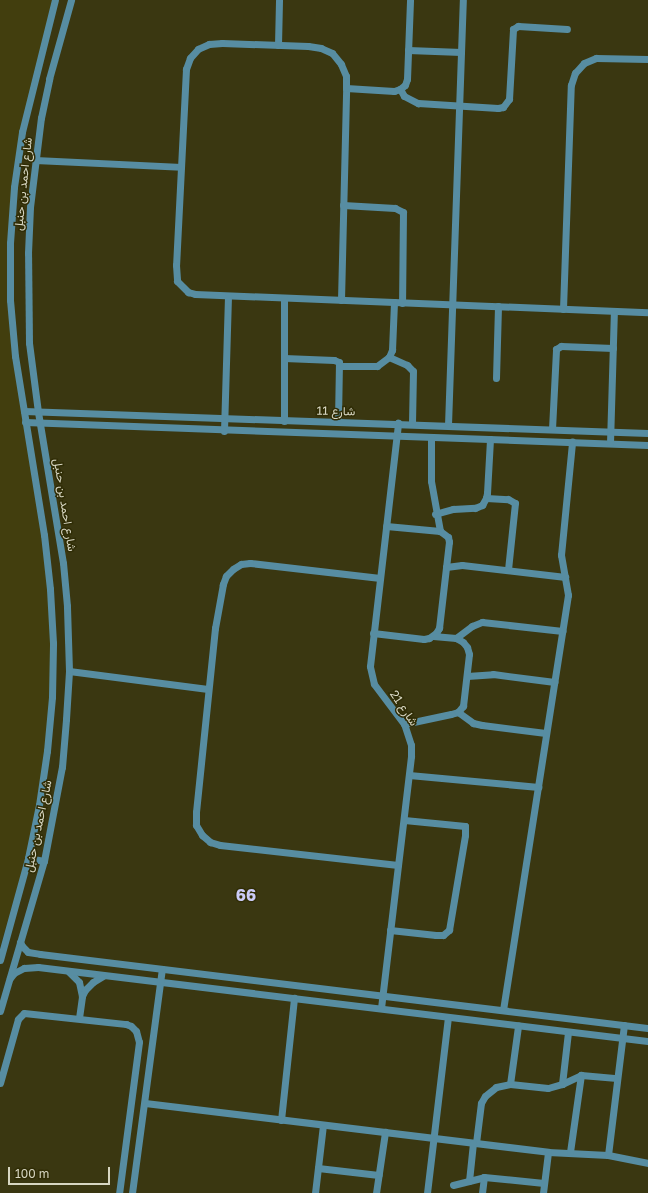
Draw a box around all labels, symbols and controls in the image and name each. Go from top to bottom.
street label: شارع احمد بن حنبل [11,137,35,231]
street label: شارع 11 [316,403,356,419]
street label: شارع احمد بن حنبل [51,458,79,552]
street label: شارع 21 [387,687,421,729]
street label: شارع احمد بن حنبل [21,779,55,873]
district label: 66 [236,885,256,905]
scale bar [10,1159,112,1185]
text: 100 m [15,1166,49,1181]

